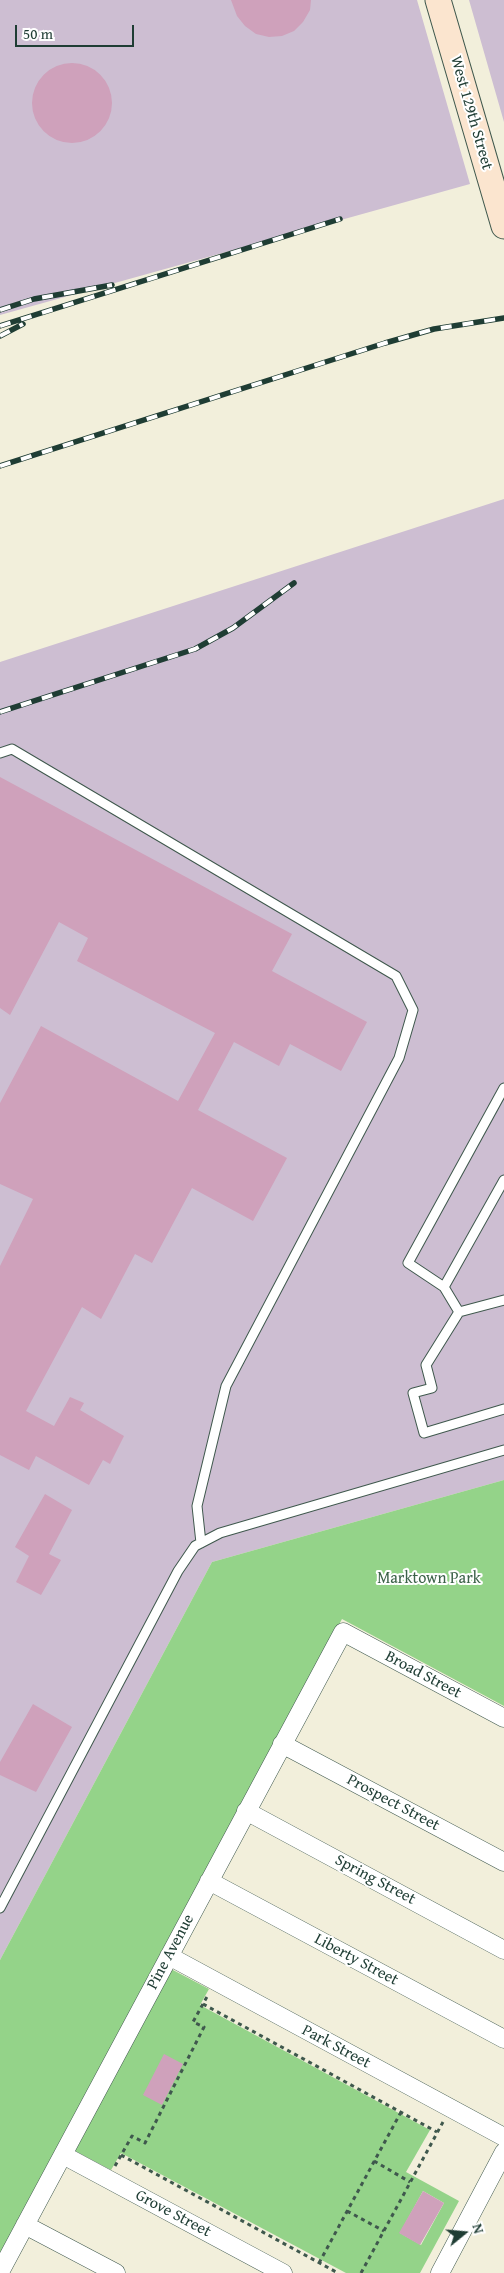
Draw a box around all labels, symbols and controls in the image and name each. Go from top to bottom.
scale bar [18,15,136,47]
text: 50 m [23,23,53,44]
street label: West 129th Street [446,54,496,172]
park label: Marktown Park [377,1569,481,1589]
street label: Broad Street [382,1647,464,1703]
street label: Prospect Street [343,1770,443,1836]
street label: Spring Street [331,1851,419,1909]
street label: Pine Avenue [143,1911,199,1993]
street label: Liberty Street [311,1930,401,1990]
street label: Park Street [298,2021,374,2073]
street label: Grove Street [132,2186,214,2242]
north arrow [439,2208,489,2258]
text: N [467,2221,489,2236]

